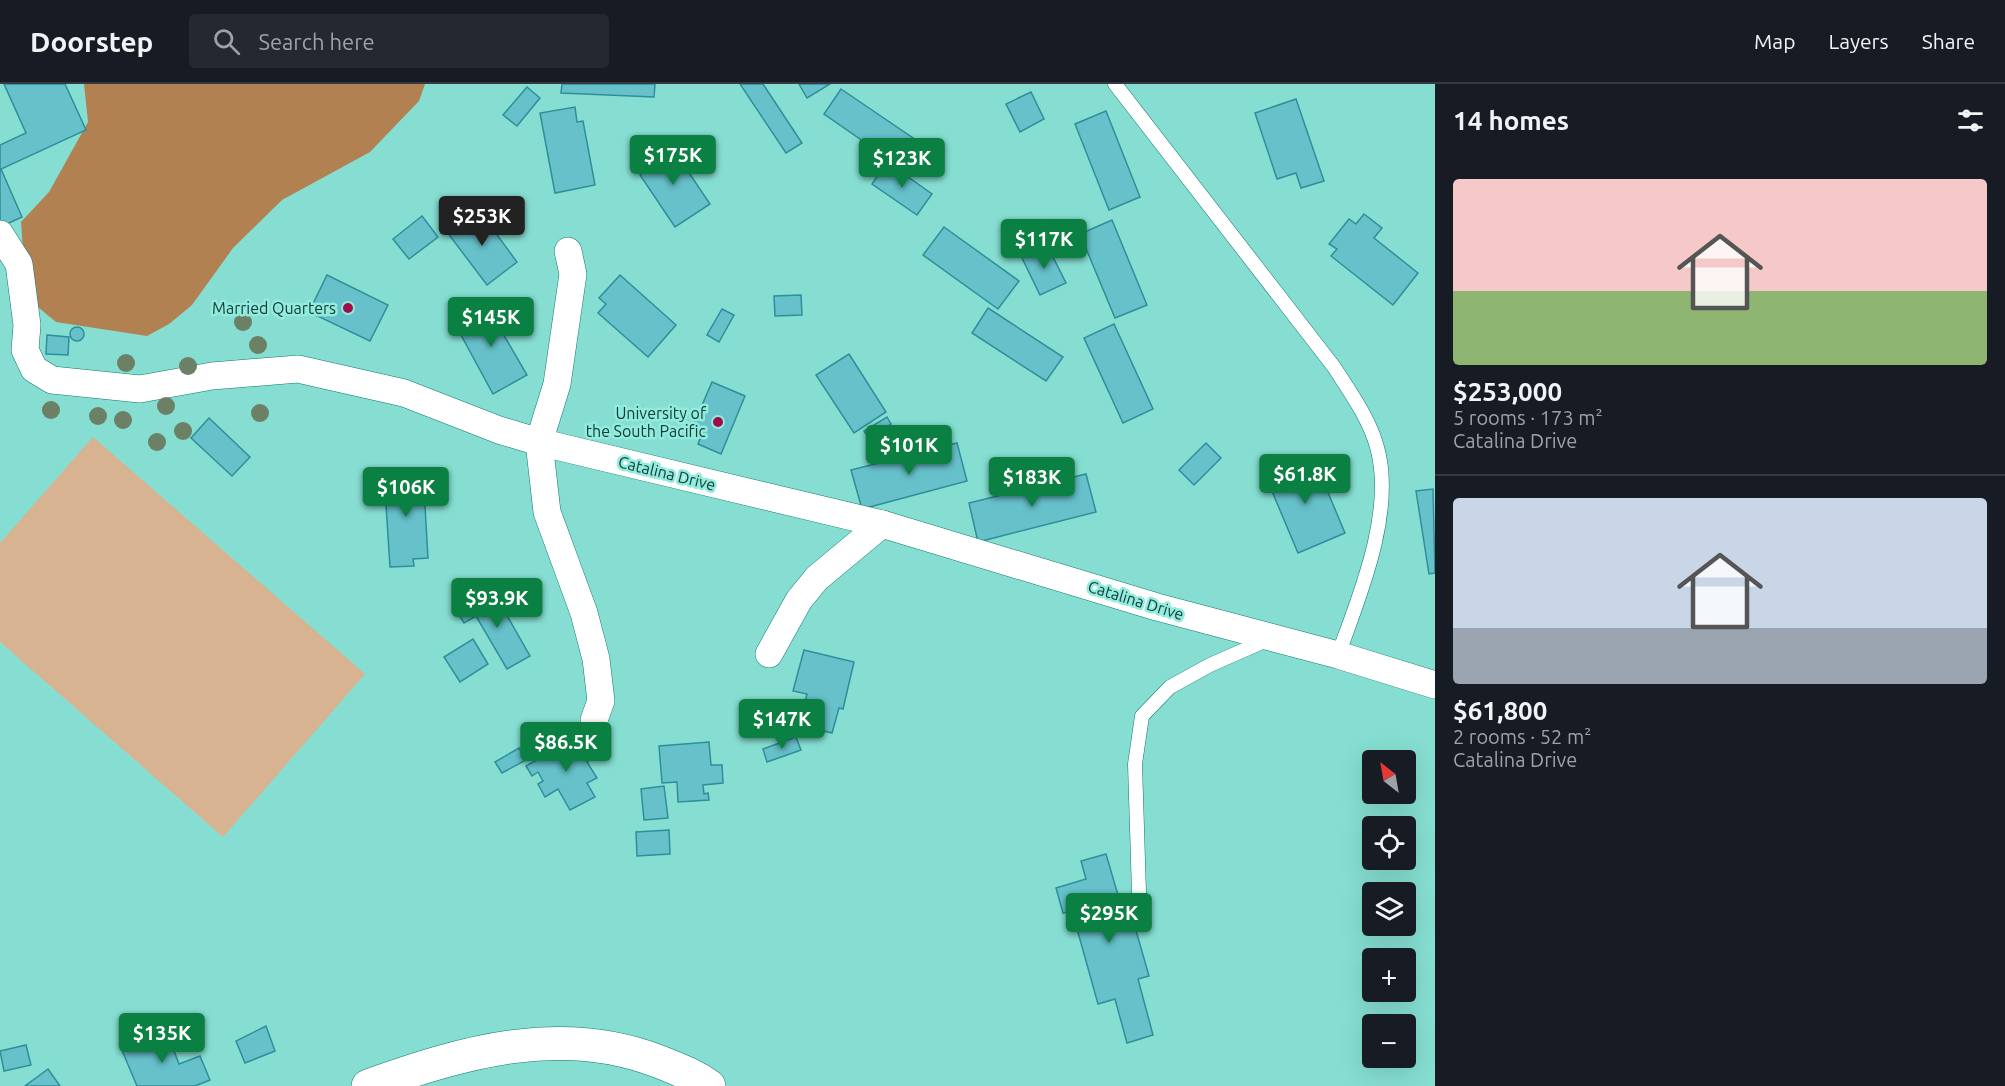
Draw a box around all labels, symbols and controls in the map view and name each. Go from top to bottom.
search box [189,14,609,68]
icon: search [210,25,243,58]
text: Doorstep [30,26,153,57]
text: Search here [258,29,375,54]
text: Map [1754,29,1795,53]
text: Layers [1828,29,1889,53]
text: Share [1922,29,1975,53]
icon: filters [1954,104,1987,137]
text: 14 homes [1453,106,1569,135]
pin: $175K [631,135,715,186]
pin: $123K [860,138,944,189]
text: $175K [644,143,702,166]
text: $123K [873,146,931,169]
pin: $253K [440,196,524,247]
text: $253K [453,204,511,227]
icon: home [1666,218,1774,326]
pin: $117K [1002,219,1086,270]
text: $117K [1015,227,1073,250]
pin: $145K [449,297,533,348]
place label: Married Quarters [212,299,336,317]
marker: Married Quarters [341,301,355,315]
text: $145K [462,305,520,328]
text: $253,000 [1453,377,1562,406]
place label: University of the South Pacific [586,404,707,440]
text: 5 rooms · 173 m² [1453,406,1603,429]
marker: University of the South Pacific [711,415,725,429]
pin: $101K [867,425,951,476]
text: Catalina Drive [1453,429,1577,452]
text: $101K [880,433,938,456]
street label: Catalina Drive [617,452,717,494]
pin: $61.8K [1256,454,1354,505]
pin: $183K [990,457,1074,508]
text: $61.8K [1273,462,1337,485]
text: $183K [1003,465,1061,488]
pin: $106K [364,467,448,518]
text: $106K [377,475,435,498]
icon: home [1666,537,1774,645]
street label: Catalina Drive [1086,577,1186,623]
pin: $93.9K [448,578,546,629]
text: $93.9K [465,586,529,609]
text: $61,800 [1453,696,1547,725]
pin: $147K [740,699,824,750]
text: $147K [753,707,811,730]
pin: $86.5K [517,722,615,773]
text: 2 rooms · 52 m² [1453,725,1591,748]
text: $86.5K [534,730,598,753]
text: Catalina Drive [1453,748,1577,771]
north arrow [1362,750,1416,804]
map controls [1362,750,1416,1068]
button: locate [1362,816,1416,870]
button: layers [1362,882,1416,936]
pin: $295K [1067,893,1151,944]
text: $295K [1080,901,1138,924]
button: + [1362,948,1416,1002]
pin: $135K [120,1013,204,1064]
button: − [1362,1014,1416,1068]
text: $135K [133,1021,191,1044]

